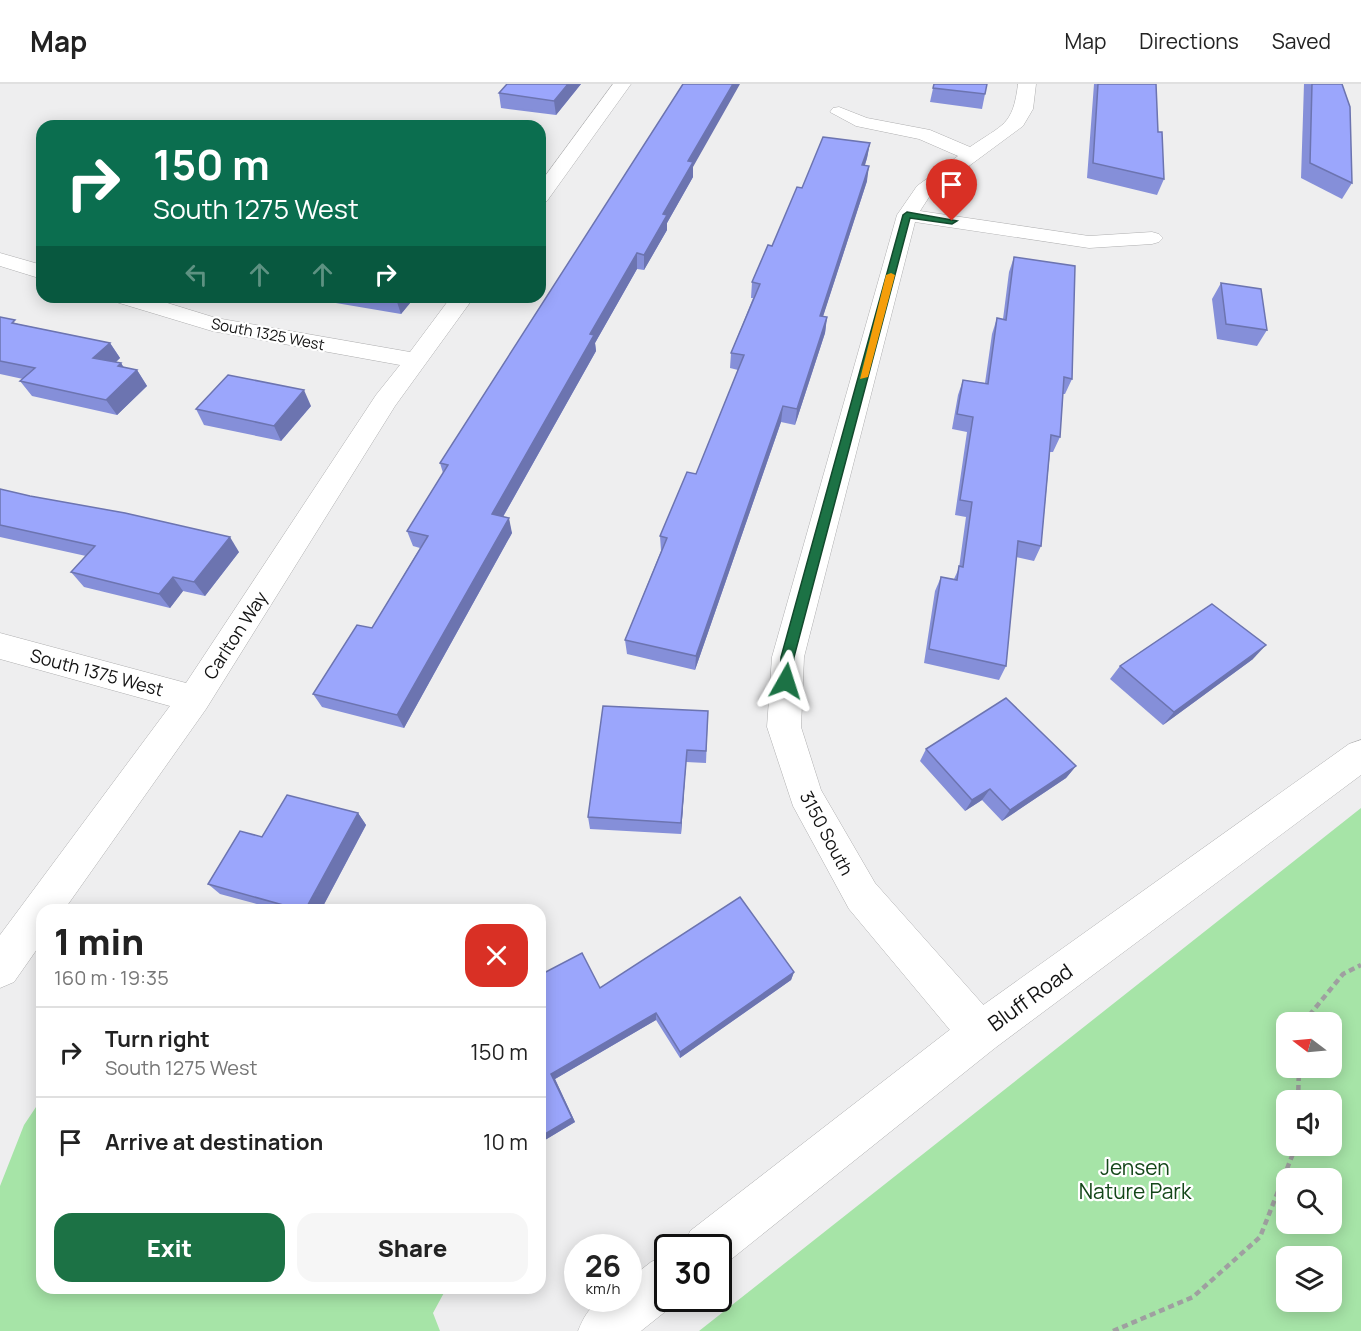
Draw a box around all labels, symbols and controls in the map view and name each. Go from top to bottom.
text: Map [30,22,87,60]
text: Map [1065,27,1106,55]
text: Directions [1139,27,1239,55]
text: Saved [1272,27,1331,55]
text: 150 m [153,135,270,193]
icon: right [54,144,132,222]
pin [926,159,977,221]
icon: arrive [935,168,968,201]
text: South 1275 West [153,190,359,227]
icon: left [180,258,213,291]
icon: ahead [243,258,276,291]
icon: ahead [306,258,339,291]
icon: right [369,258,402,291]
street label: South 1325 West [210,313,326,355]
street label: Carlton Way [198,586,273,684]
street label: South 1375 West [28,643,166,701]
position arrow [754,649,818,713]
street label: 3150 South [795,787,859,879]
text: 1 min [54,917,144,966]
button: close [465,924,528,987]
street label: Bluff Road [982,957,1078,1037]
text: 160 m · 19:35 [54,964,169,991]
north arrow [1276,1012,1342,1078]
map controls [1276,1012,1342,1312]
text: Turn right [105,1024,210,1054]
icon: right [54,1036,87,1069]
text: 150 m [470,1037,528,1067]
text: South 1275 West [105,1054,257,1081]
button: sound [1276,1090,1342,1156]
icon: arrive [54,1126,87,1159]
text: Arrive at destination [105,1127,323,1157]
text: 10 m [483,1127,528,1157]
park label: Jensen Nature Park [1079,1153,1192,1205]
button: search [1276,1168,1342,1234]
button: Exit [54,1213,285,1282]
button: Share [297,1213,528,1282]
speed limit sign: 30 [654,1234,732,1312]
text: 26 [585,1245,621,1286]
button: layers [1276,1246,1342,1312]
text: km/h [586,1278,620,1299]

